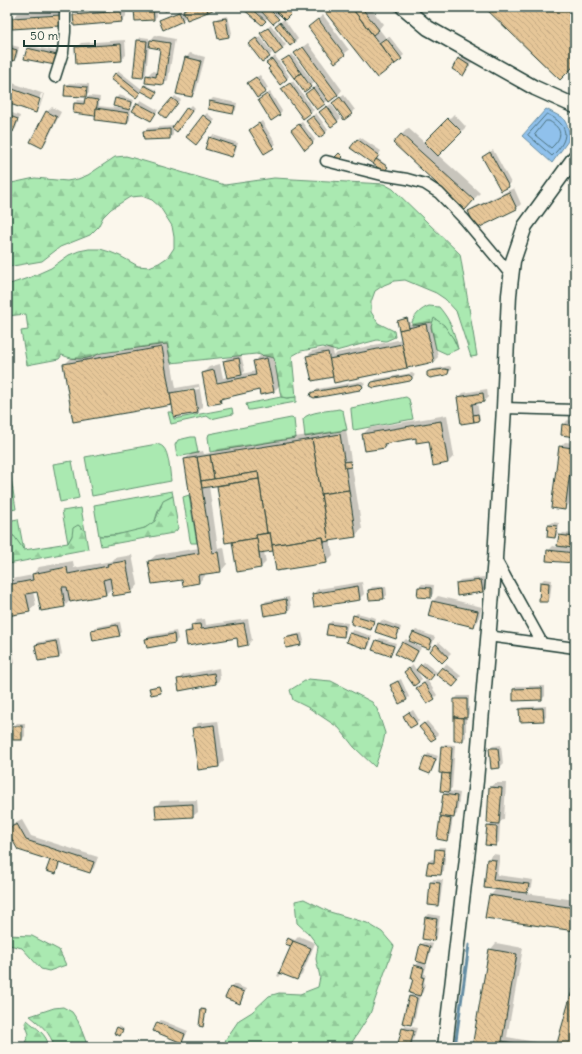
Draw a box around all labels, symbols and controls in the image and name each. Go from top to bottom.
scale bar [24,22,95,48]
text: 50 m [30,28,59,43]

